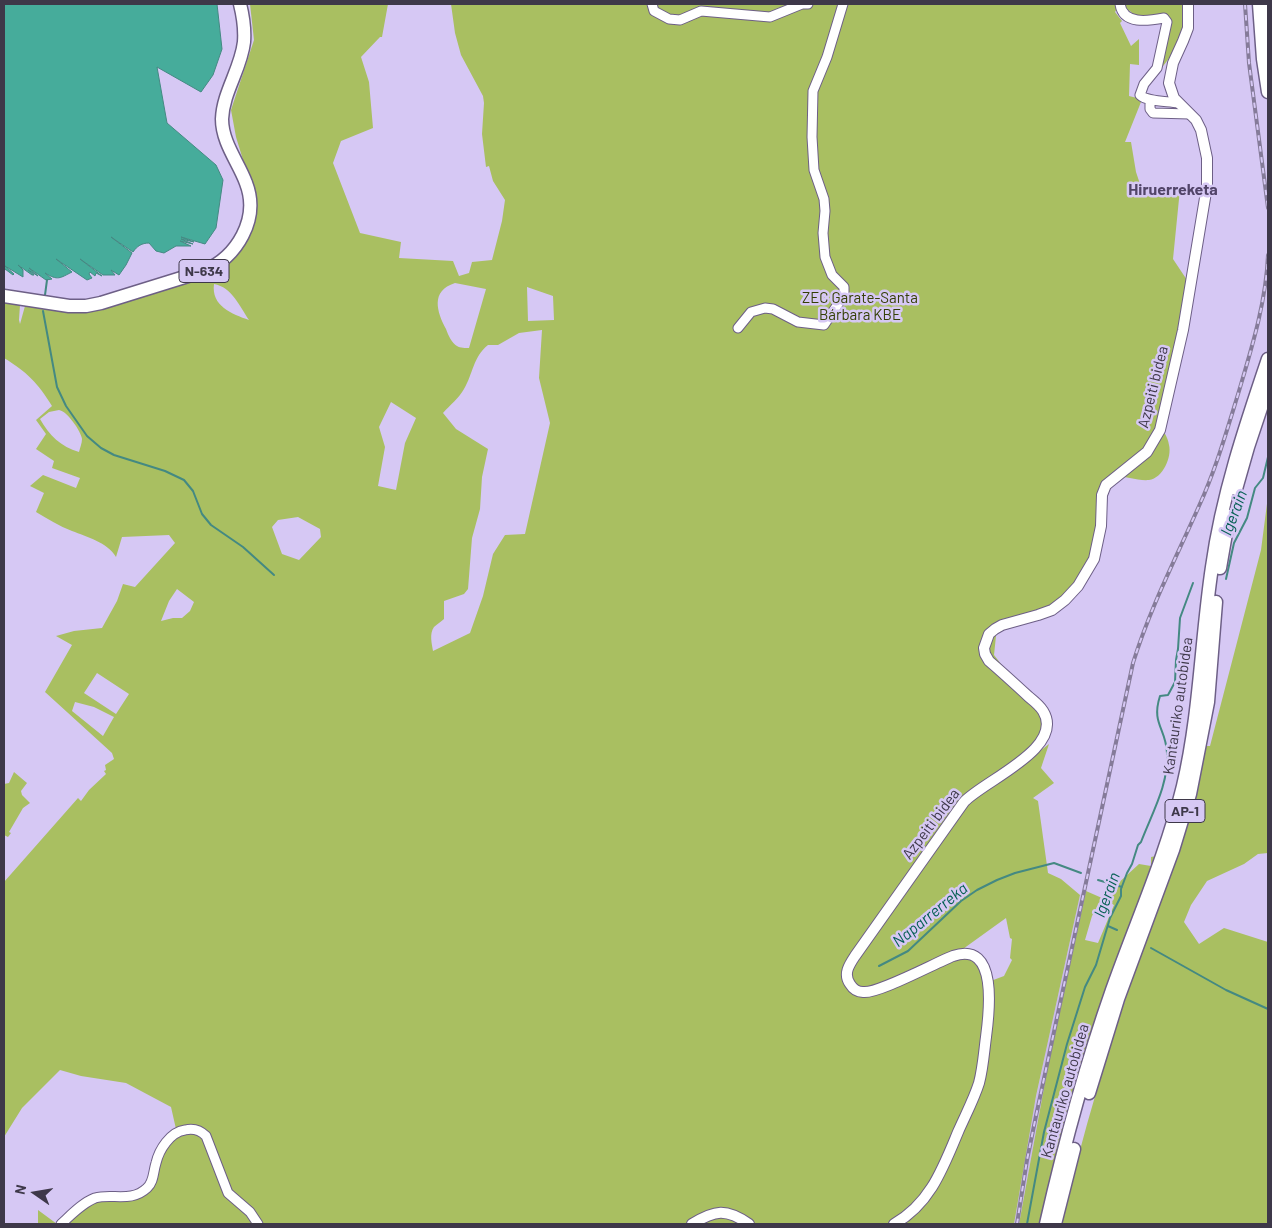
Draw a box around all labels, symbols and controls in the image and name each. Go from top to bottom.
district label: Hiruerreketa [1128,180,1218,200]
road number: N-634 [179,260,229,282]
park label: ZEC Garate-Santa Bárbara KBE [802,289,918,324]
street label: Azpeiti bidea [1134,344,1172,430]
water label: Igerain [1217,488,1251,538]
street label: Kantauriko autobidea [1159,636,1197,776]
street label: Azpeiti bidea [899,785,963,863]
road number: AP-1 [1165,799,1205,822]
water label: Igerain [1090,870,1124,920]
water label: Naparrerreka [889,879,971,951]
street label: Kantauriko autobidea [1037,1022,1093,1160]
north arrow [10,1168,60,1218]
text: N [11,1183,29,1196]

